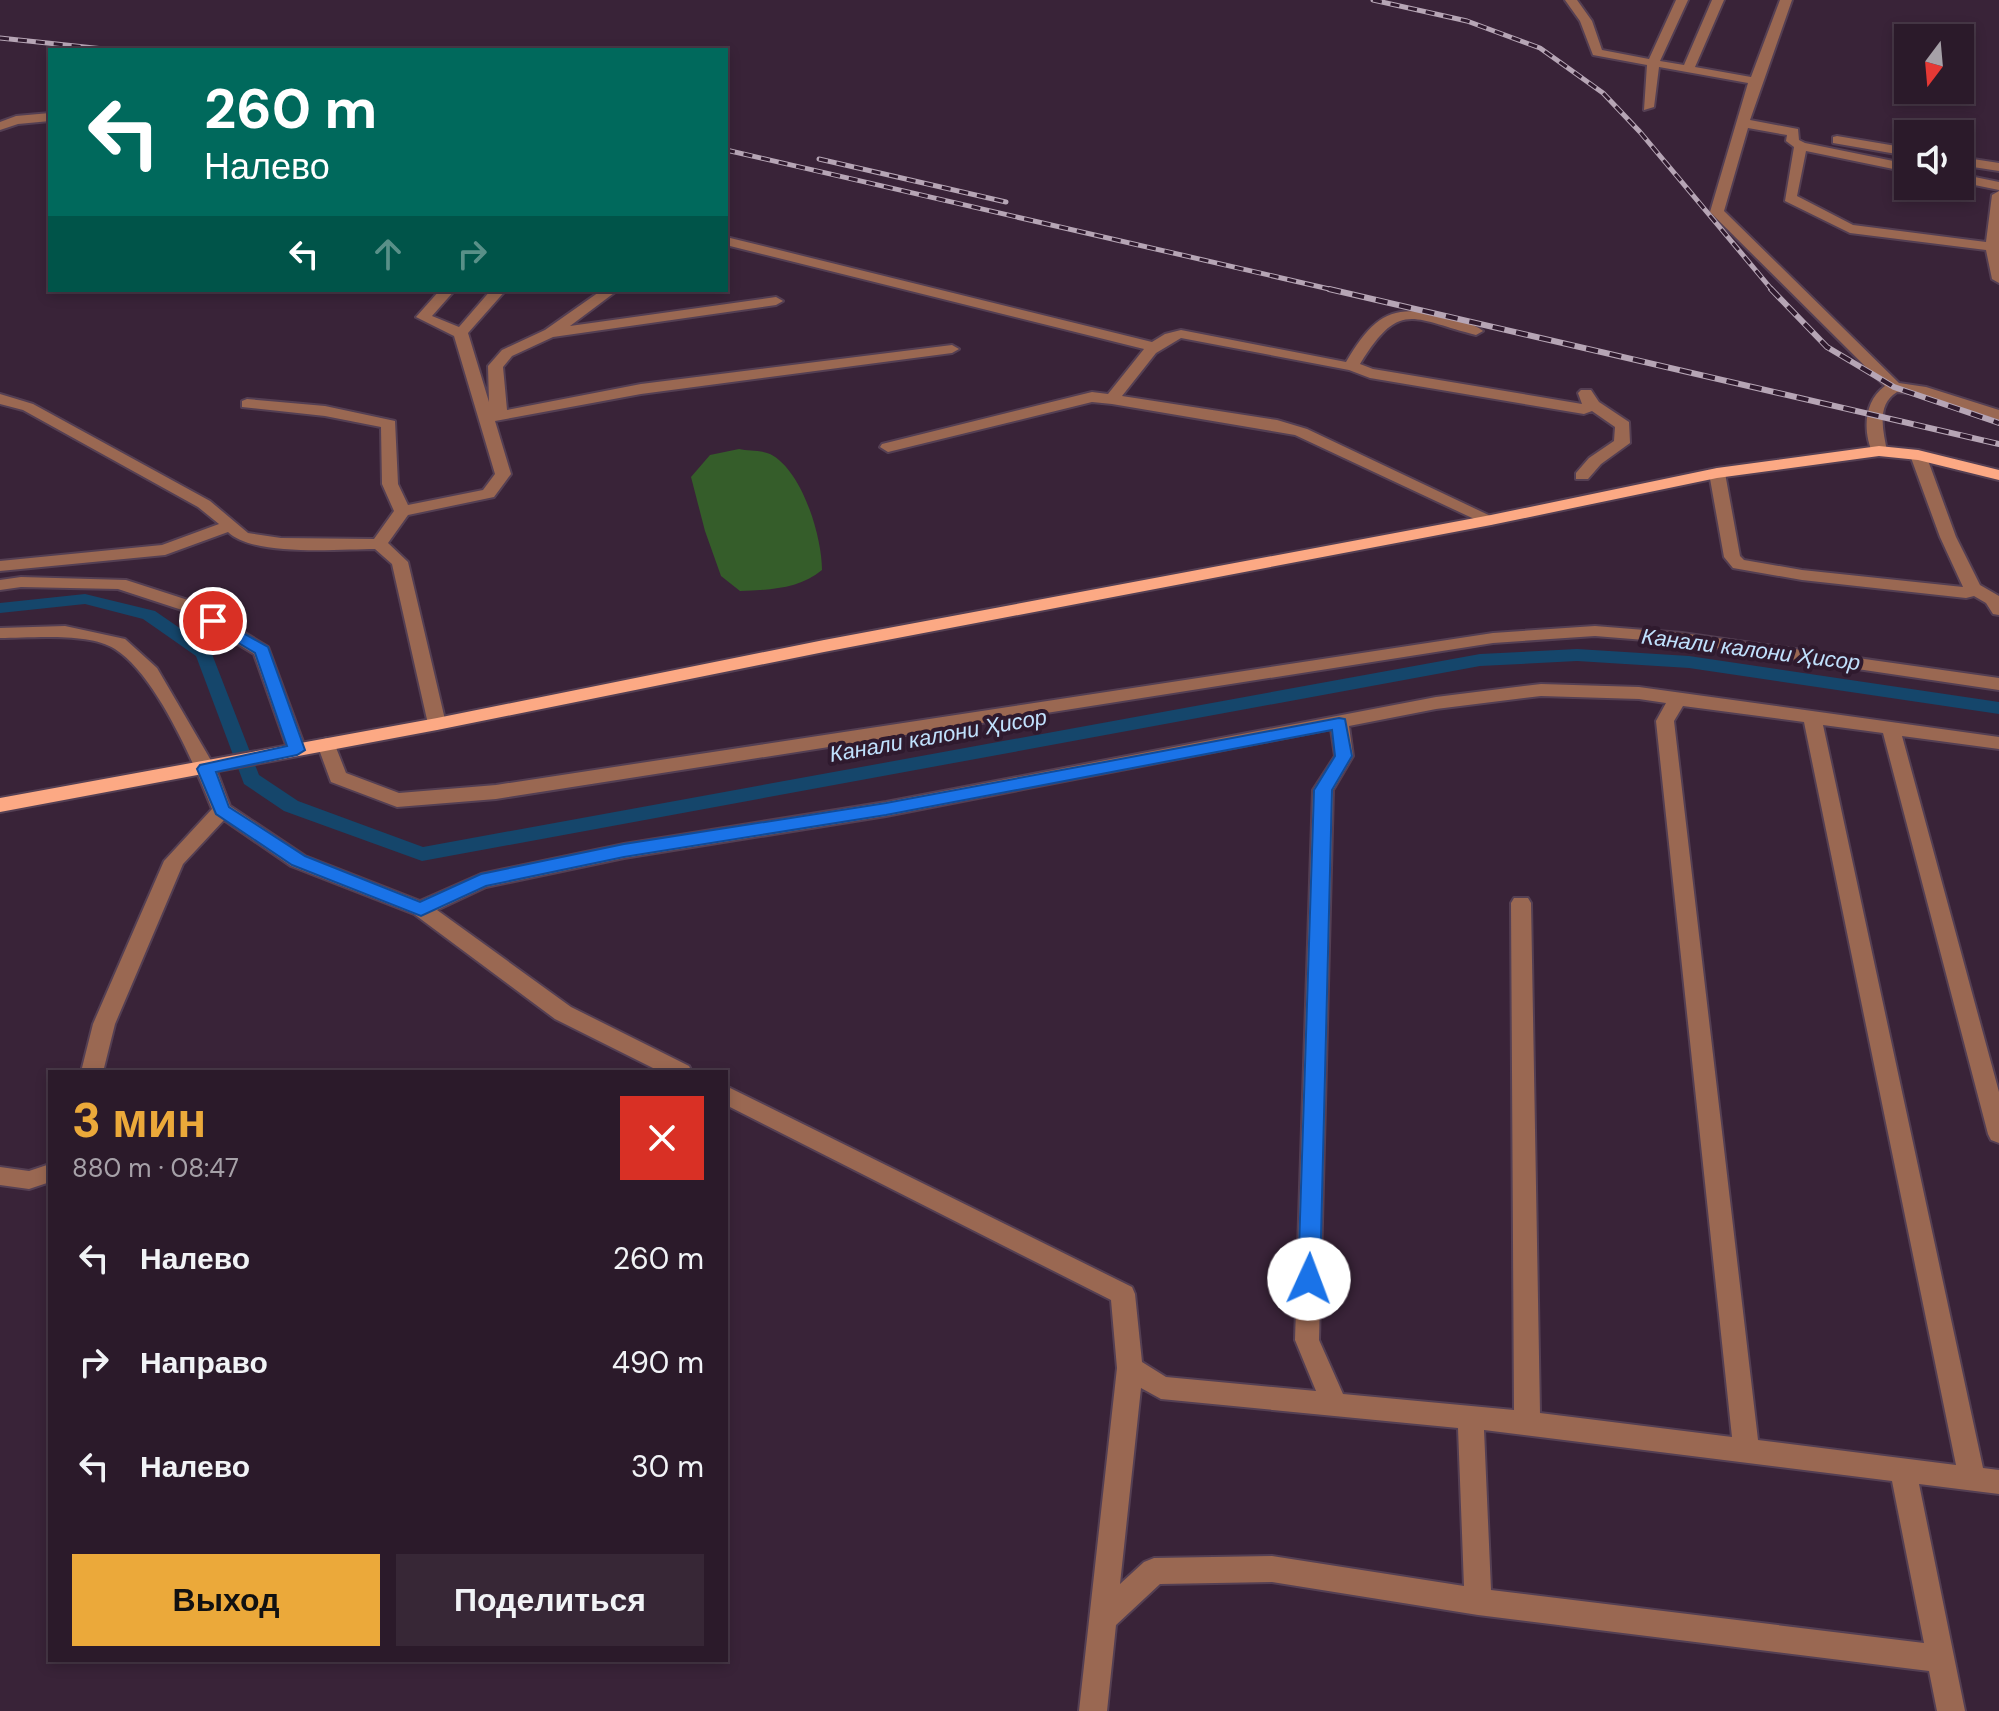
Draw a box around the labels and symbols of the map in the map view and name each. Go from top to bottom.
north arrow [1894,24,1974,104]
pin [179,587,247,655]
water label: Канали калони Ҳисор [1640,622,1862,677]
water label: Канали калони Ҳисор [827,702,1049,769]
position arrow [1267,1237,1351,1321]

